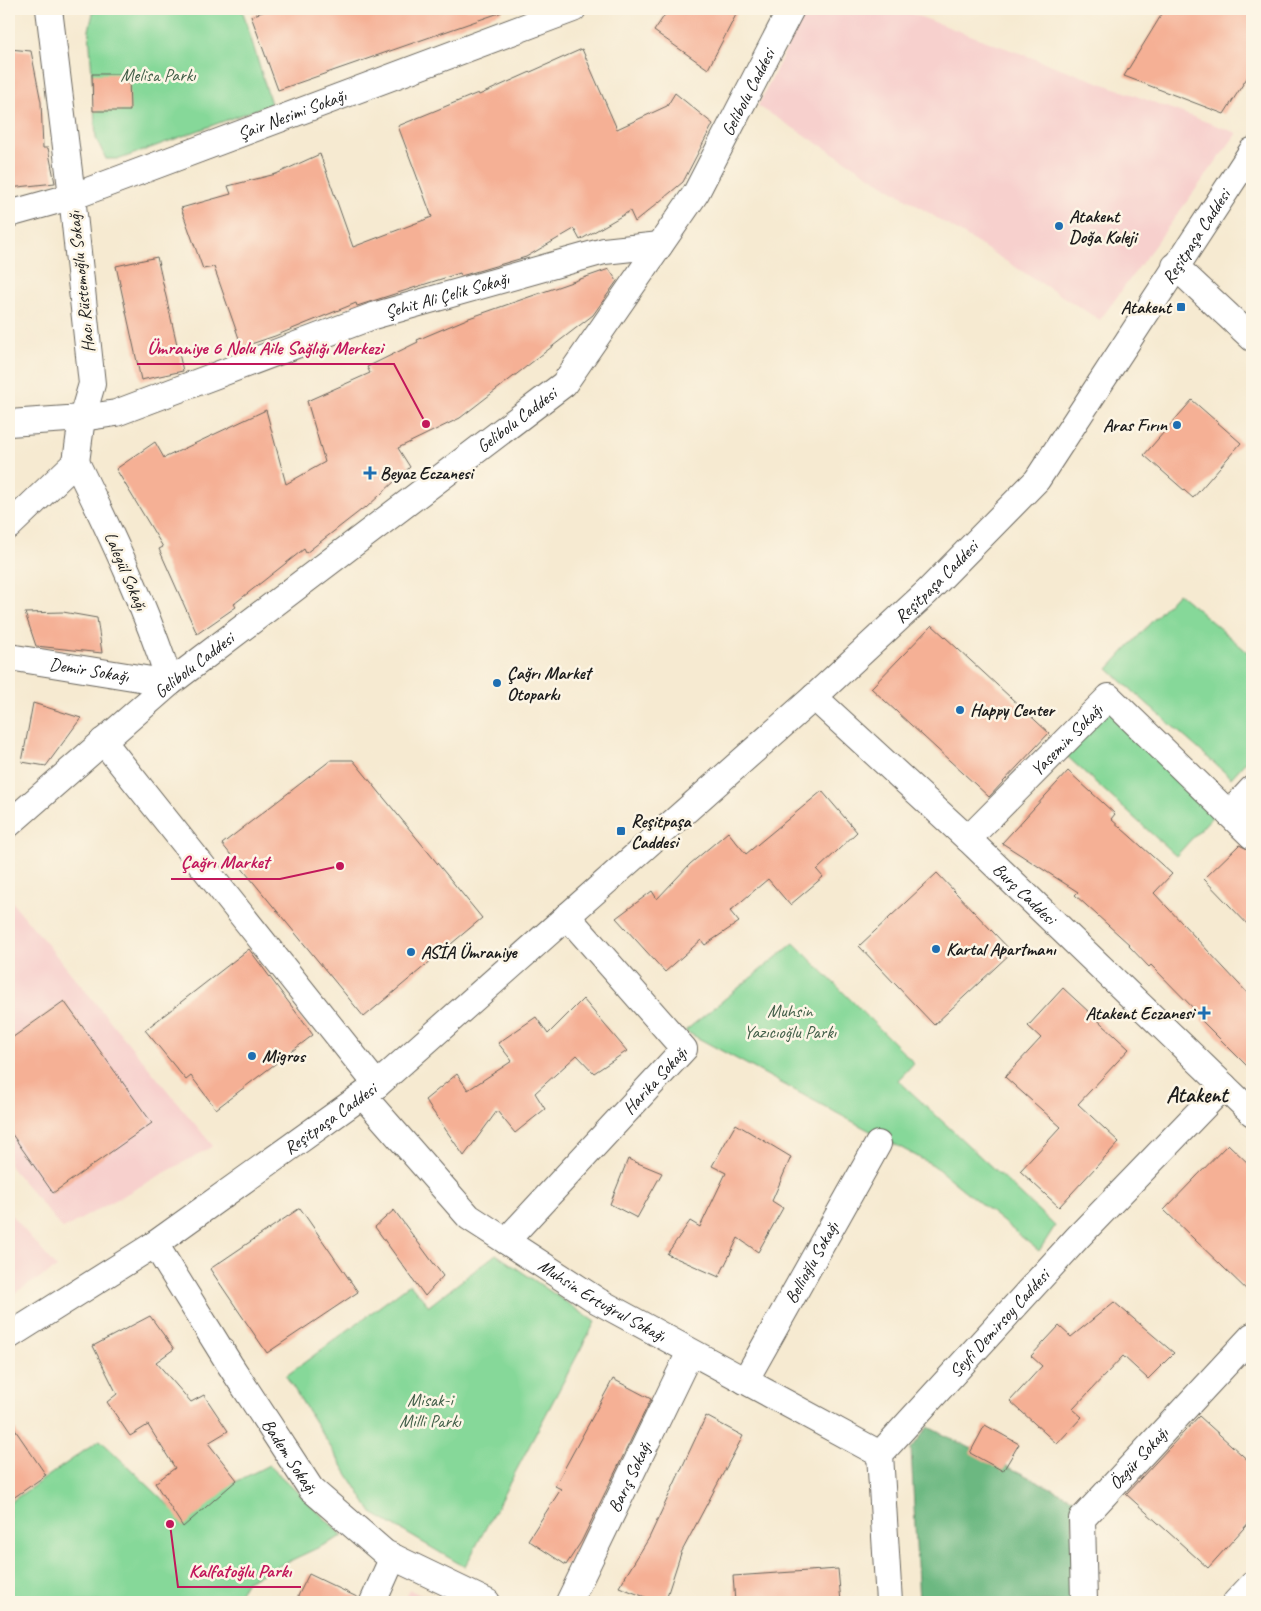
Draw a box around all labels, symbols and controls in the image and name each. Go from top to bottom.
street label: Gelibolu Caddesi [716,43,781,140]
park label: Melisa Parkı [120,64,196,86]
street label: Şair Nesimi Sokağı [234,84,350,145]
street label: Reşitpaşa Caddesi [1157,183,1236,288]
place label: Atakent Doğa Koleji [1069,205,1139,248]
street label: Hacı Rüstemoğlu Sokağı [63,210,99,354]
marker: Atakent Doğa Koleji [1053,220,1065,232]
street label: Şehit Ali Çelik Sokağı [382,267,512,323]
place label: Atakent [1121,296,1173,318]
marker: Atakent [1175,301,1187,313]
callout: Ümraniye 6 Nolu Aile Sağlığı Merkezi [137,330,394,364]
text: Ümraniye 6 Nolu Aile Sağlığı Merkezi [147,336,385,360]
street label: Gelibolu Caddesi [472,381,563,457]
place label: Aras Fırın [1103,414,1168,436]
marker: Aras Fırın [1171,419,1183,431]
place label: Beyaz Eczanesi [380,462,475,484]
marker: Beyaz Eczanesi [364,467,376,479]
street label: Lalegül Sokağı [100,528,153,614]
street label: Reşitpaşa Caddesi [890,534,984,628]
street label: Gelibolu Caddesi [150,626,240,703]
street label: Demir Sokağı [48,653,131,687]
place label: Çağrı Market Otoparkı [507,662,594,705]
marker: Çağrı Market Otoparkı [491,677,503,689]
street label: Yasemin Sokağı [1026,698,1108,780]
place label: Happy Center [970,699,1057,721]
marker: Happy Center [954,704,966,716]
place label: Reşitpaşa Caddesi [631,810,693,853]
marker: Reşitpaşa Caddesi [615,825,627,837]
callout: Çağrı Market [171,845,280,879]
text: Çağrı Market [181,850,272,874]
street label: Burç Caddesi [988,858,1063,931]
place label: Kartal Apartmanı [946,938,1057,960]
place label: ASİA Ümraniye [421,941,519,963]
marker: Kartal Apartmanı [930,943,942,955]
marker: ASİA Ümraniye [405,946,417,958]
park label: Muhsin Yazıcıoğlu Parkı [744,1000,837,1043]
place label: Atakent Eczanesi [1086,1002,1196,1024]
marker: Atakent Eczanesi [1198,1007,1210,1019]
street label: Harika Sokağı [618,1041,692,1119]
place label: Migros [262,1045,306,1067]
marker: Migros [246,1050,258,1062]
street label: Reşitpaşa Caddesi [280,1076,383,1159]
district label: Atakent [1166,1081,1230,1109]
street label: Bellioğlu Sokağı [780,1217,844,1307]
street label: Muhsin Ertuğrul Sokağı [534,1254,670,1347]
street label: Seyfi Demirsoy Caddesi [944,1263,1056,1382]
park label: Misak-i Milli Parkı [399,1389,461,1432]
street label: Badem Sokağı [257,1414,321,1500]
street label: Özgür Sokağı [1104,1422,1173,1494]
street label: Barış Sokağı [603,1437,656,1516]
callout: Kalfatoğlu Parkı [178,1553,301,1587]
text: Kalfatoğlu Parkı [189,1559,293,1583]

